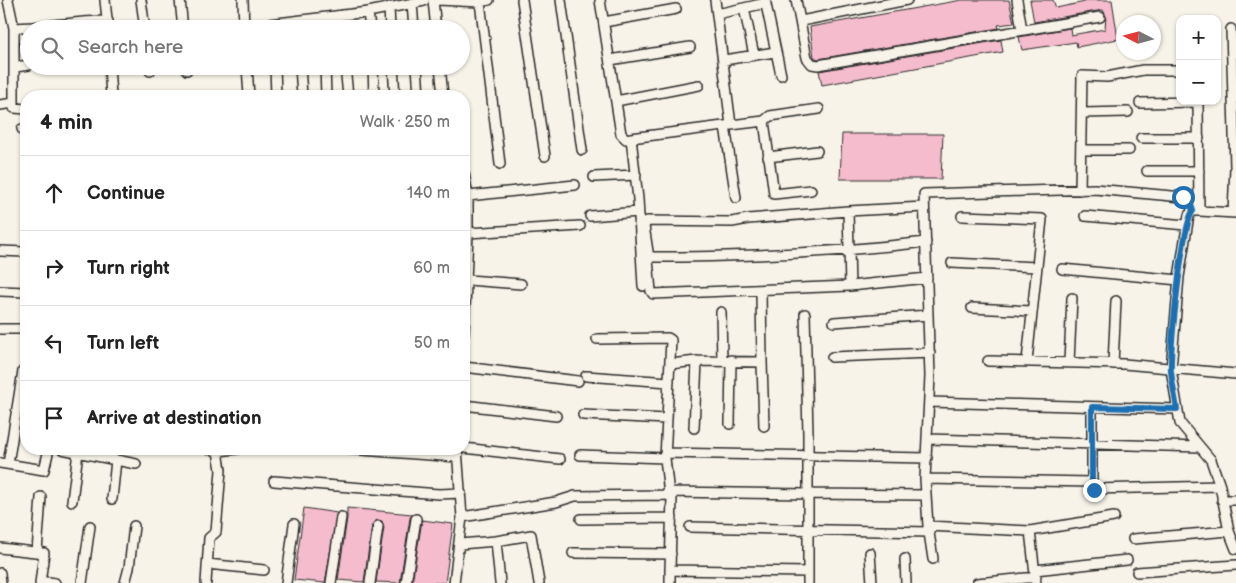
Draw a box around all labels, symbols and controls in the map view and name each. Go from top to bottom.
north arrow [1116,15,1161,60]
map controls [1176,15,1221,105]
button: + [1176,15,1221,60]
search box [20,20,470,75]
icon: search [38,34,66,62]
text: Search here [78,36,183,59]
button: − [1176,60,1221,105]
text: 4 min [40,110,93,135]
text: Walk · 250 m [360,113,450,132]
icon: ahead [40,179,68,207]
text: Continue [87,182,165,205]
text: 140 m [407,184,450,203]
route start [1172,186,1195,209]
icon: right [40,254,68,282]
text: Turn right [87,257,170,280]
text: 60 m [413,259,450,278]
icon: left [40,329,68,357]
text: Turn left [87,332,159,355]
text: 50 m [414,334,450,353]
icon: arrive [40,404,68,432]
text: Arrive at destination [87,407,262,430]
route end [1083,479,1106,502]

